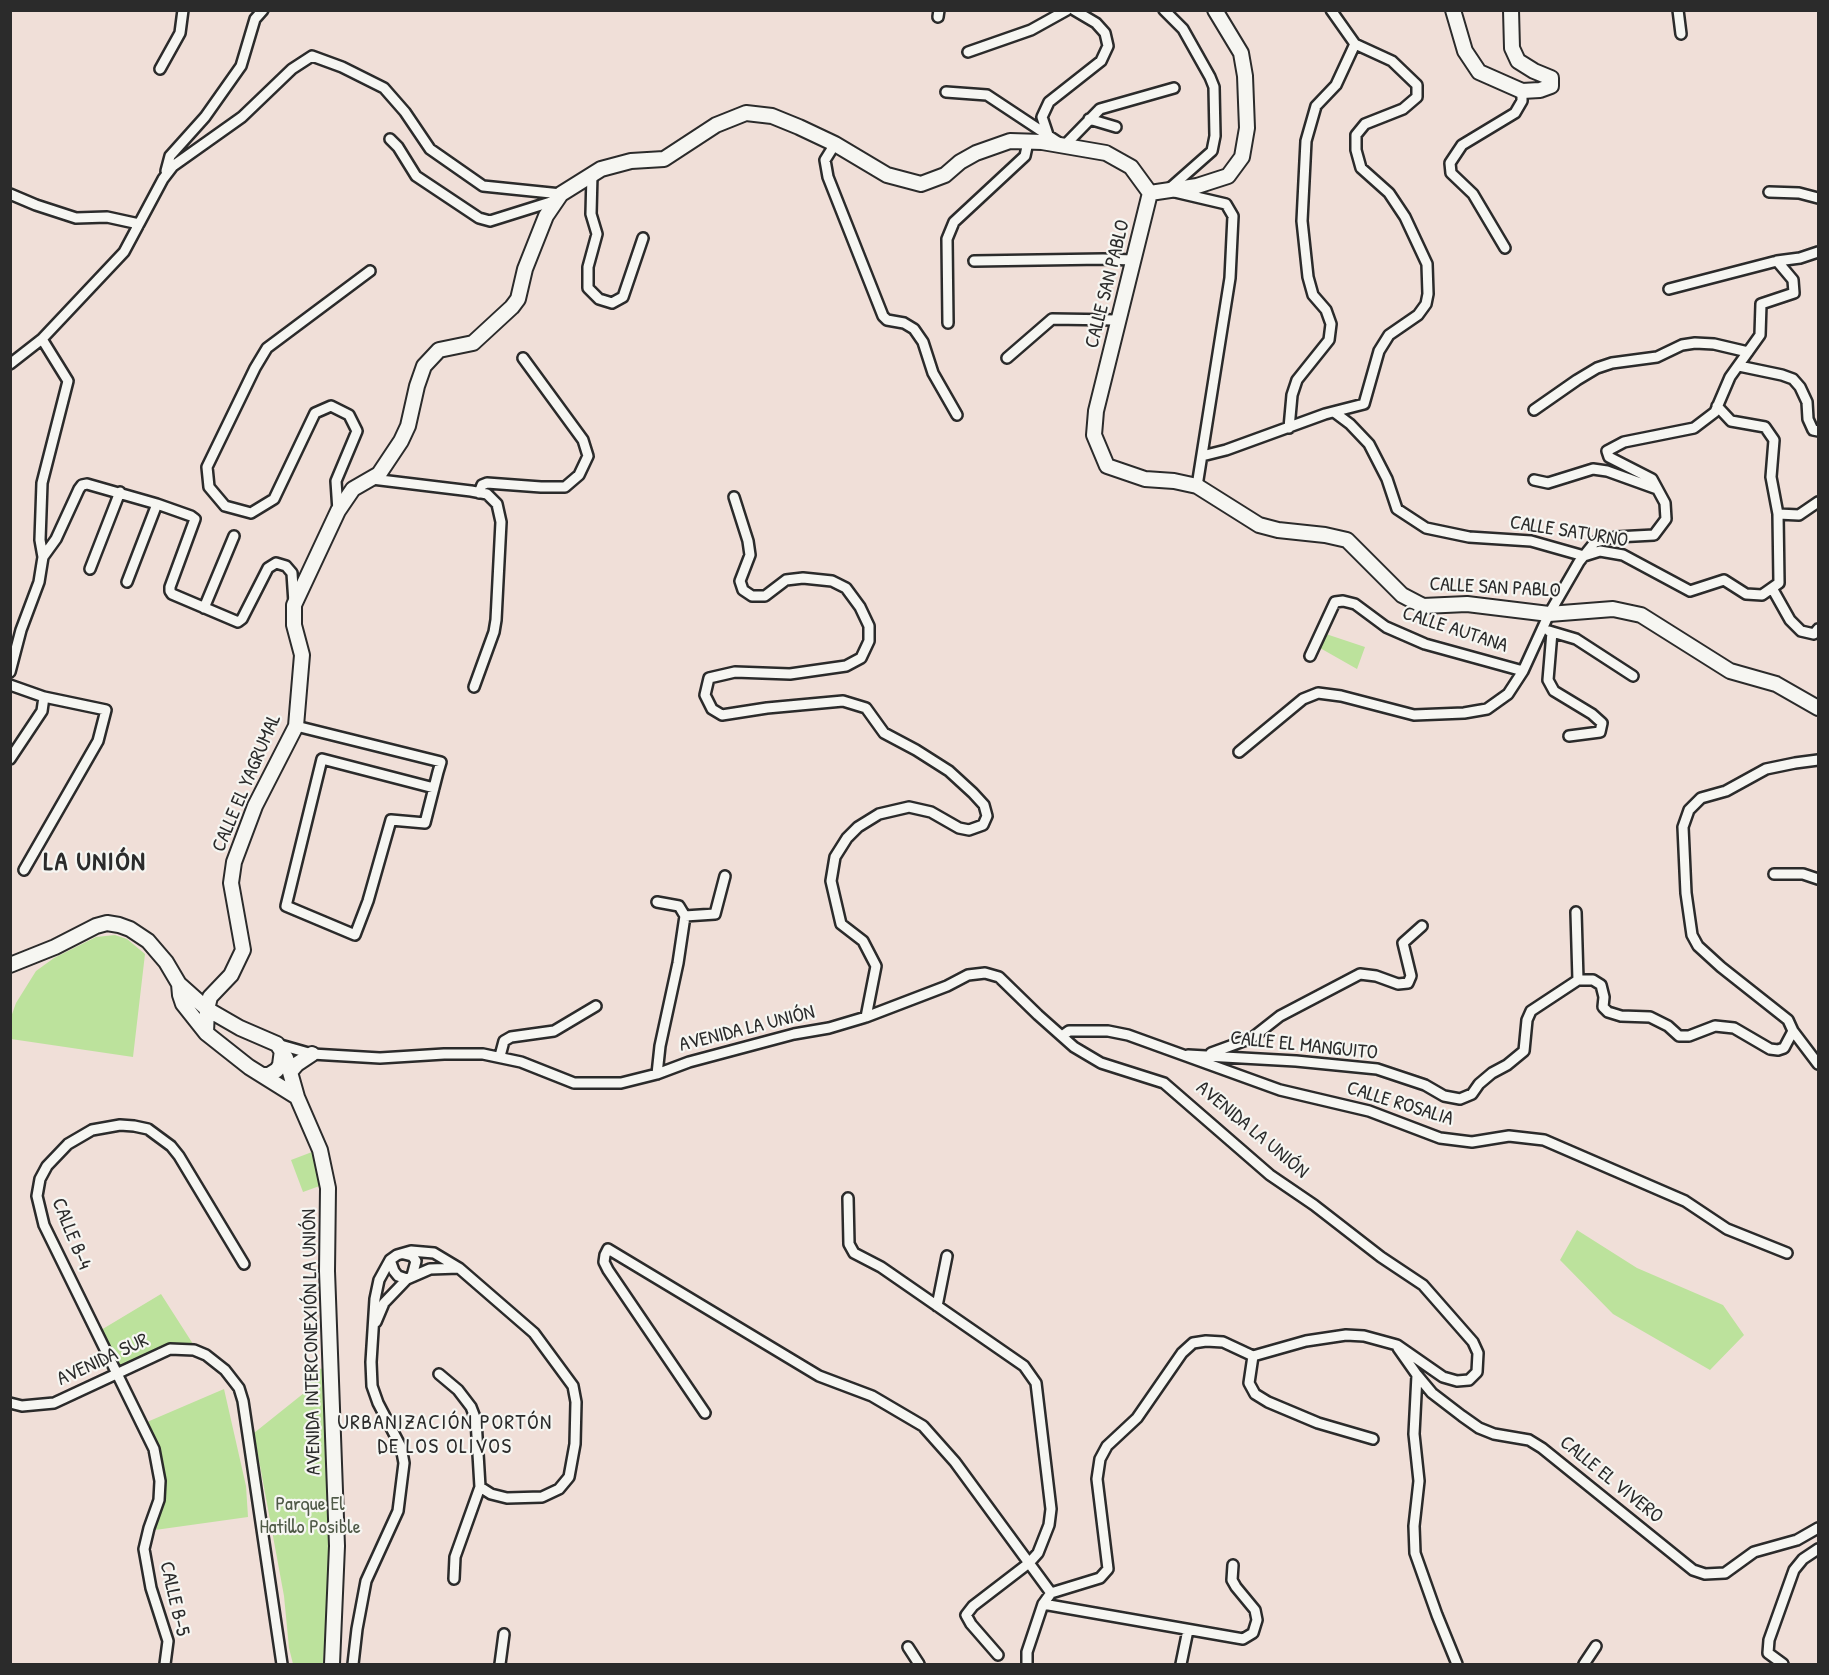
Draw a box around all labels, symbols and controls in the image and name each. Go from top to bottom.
street label: CALLE SAN PABLO [1080,217,1136,351]
street label: CALLE SATURNO [1508,511,1630,553]
street label: CALLE SAN PABLO [1429,573,1561,603]
street label: CALLE AUTANA [1399,602,1511,658]
street label: CALLE EL YAGRUMAL [207,711,287,855]
district label: LA UNIÓN [44,847,146,879]
street label: AVENIDA LA UNIÓN [677,1001,817,1057]
street label: CALLE EL MANGUITO [1229,1026,1379,1066]
street label: AVENIDA LA UNIÓN [1191,1076,1313,1184]
street label: CALLE ROSALIA [1344,1076,1456,1132]
street label: CALLE B-4 [46,1195,96,1273]
street label: AVENIDA INTERCONEXIÓN LA UNIÓN [298,1209,326,1475]
street label: AVENIDA SUR [53,1328,153,1392]
district label: URBANIZACIÓN PORTÓN DE LOS OLIVOS [337,1410,553,1460]
street label: CALLE EL VIVERO [1554,1431,1668,1529]
park label: Parque El Hatillo Posible [259,1493,361,1540]
street label: CALLE B-5 [154,1559,194,1639]

